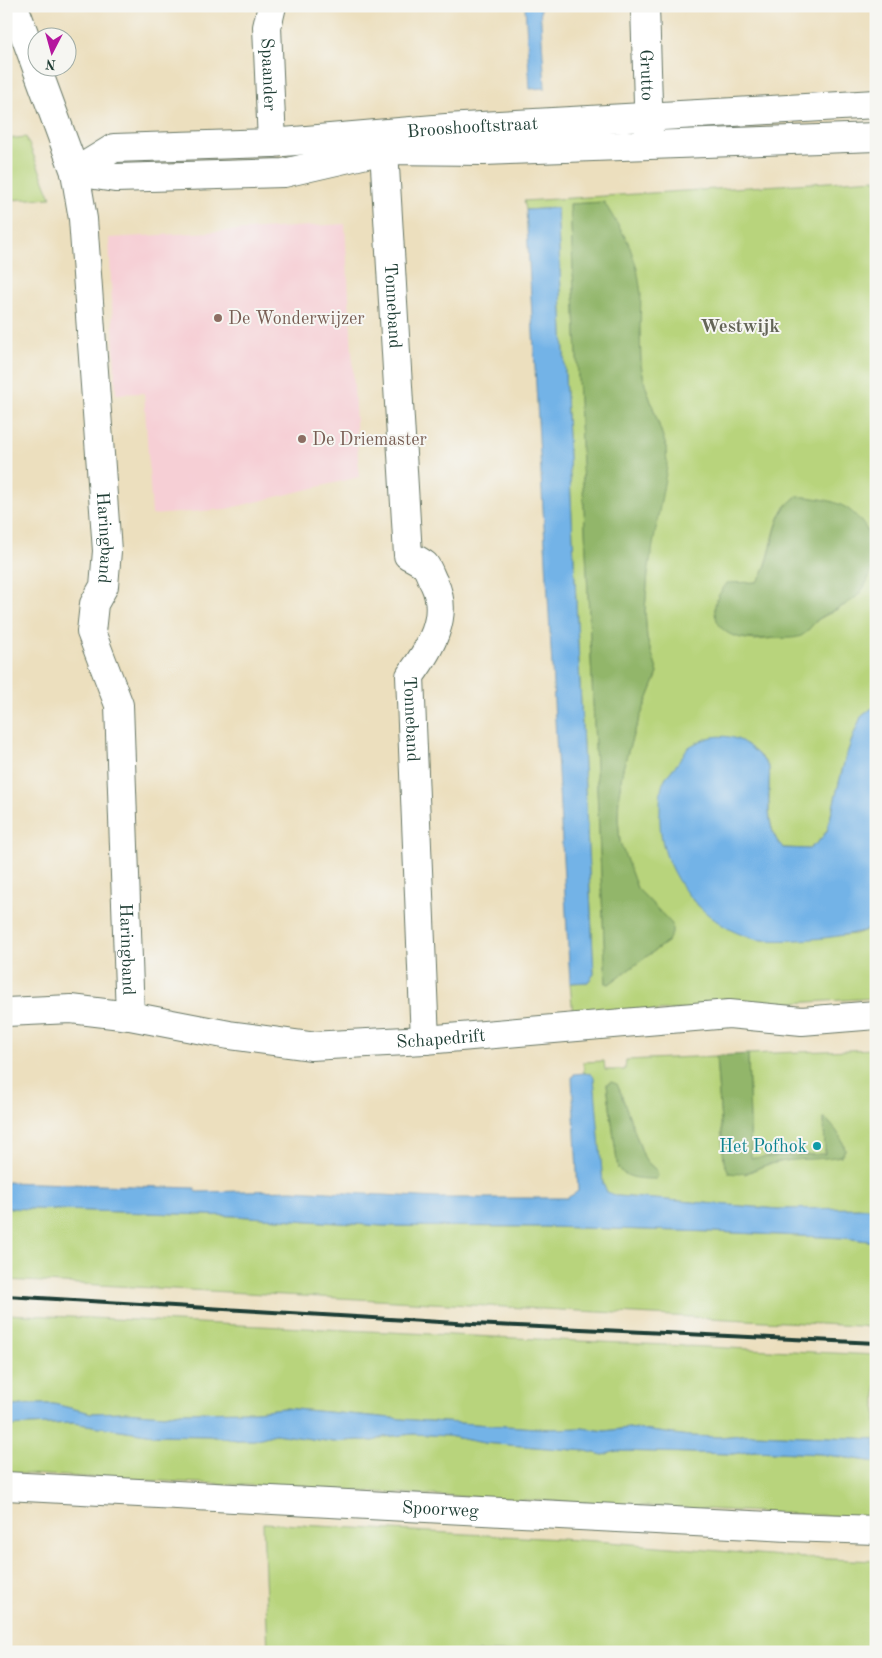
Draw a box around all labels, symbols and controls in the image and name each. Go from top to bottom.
north arrow [28,28,78,78]
street label: Spaander [257,37,279,112]
street label: Grutto [636,49,656,101]
text: N [44,56,57,71]
street label: Brooshooftstraat [406,115,538,141]
street label: Tonneband [381,263,404,349]
place label: De Wonderwijzer [228,310,365,328]
marker: De Wonderwijzer [212,312,224,324]
district label: Westwijk [700,318,780,337]
place label: De Driemaster [312,431,427,449]
marker: De Driemaster [296,433,308,445]
street label: Haringband [93,491,115,584]
street label: Tonneband [400,676,422,762]
street label: Haringband [116,903,137,996]
street label: Schapedrift [396,1027,486,1051]
place label: Het Pofhok [719,1138,807,1156]
marker: Het Pofhok [811,1140,823,1152]
street label: Spoorweg [401,1499,479,1521]

